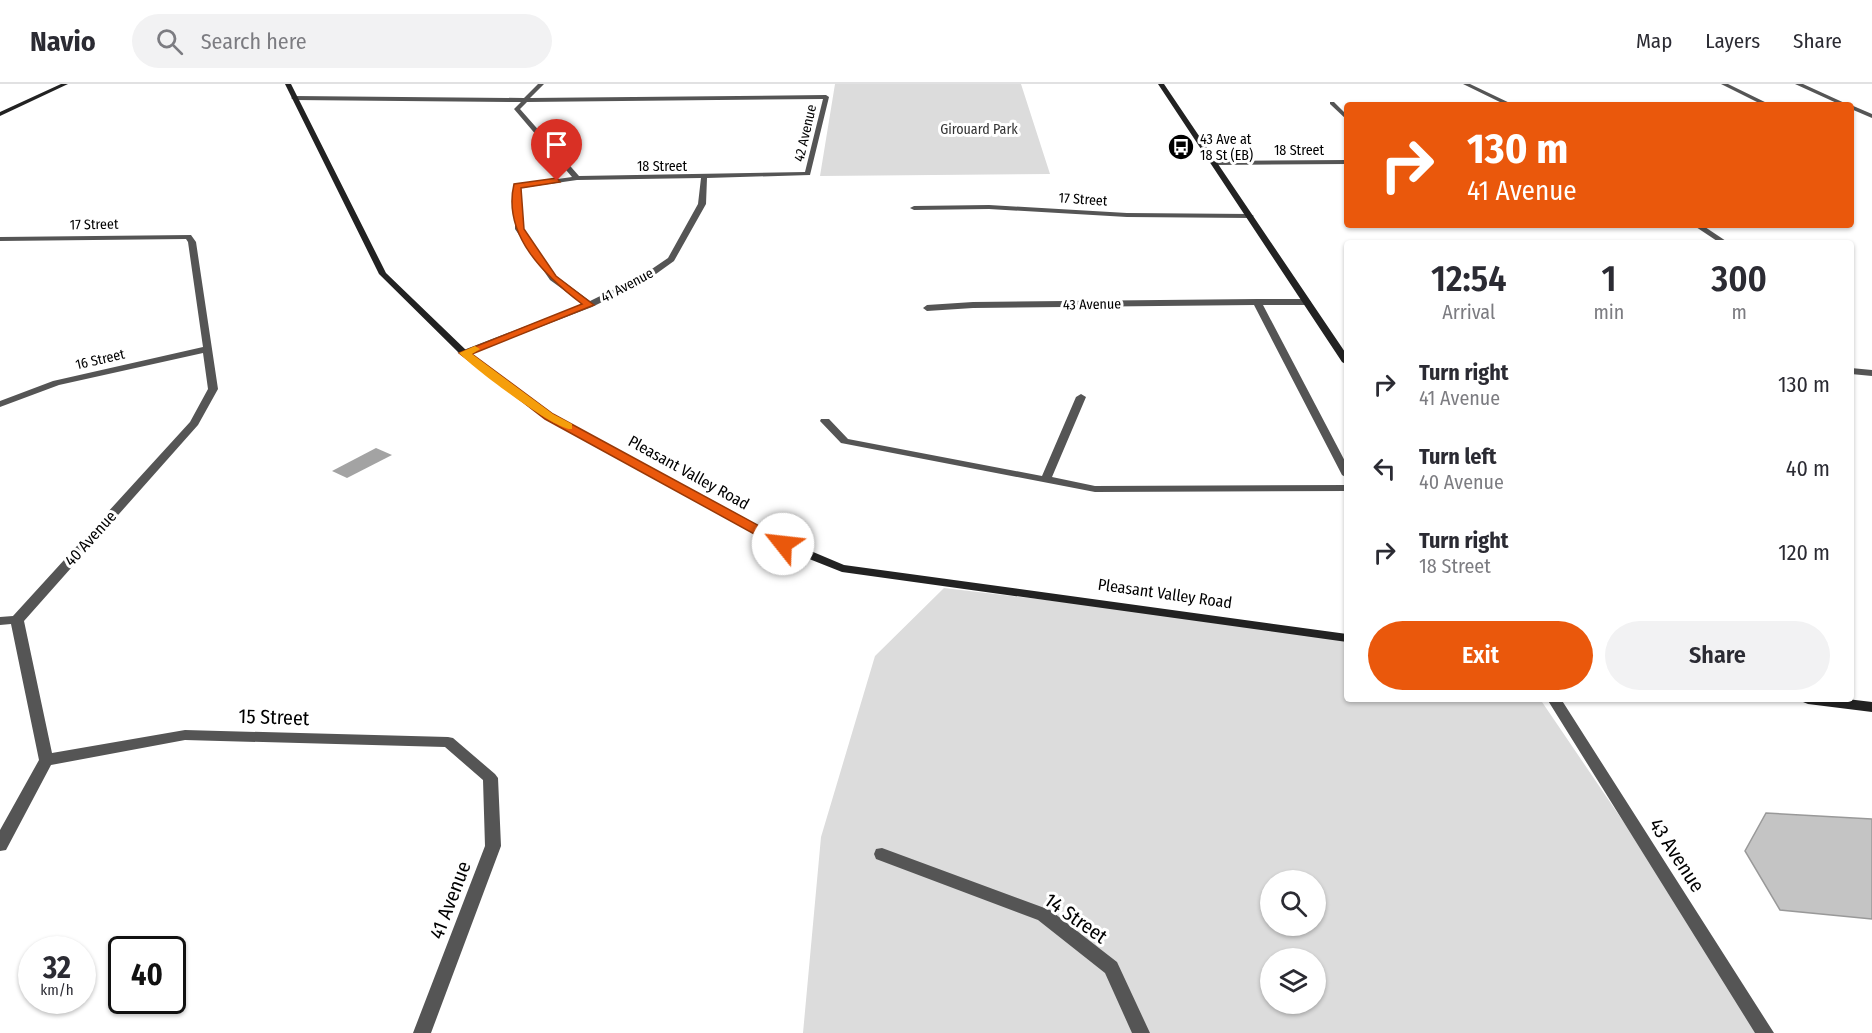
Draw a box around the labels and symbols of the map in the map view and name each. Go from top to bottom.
street label: 42 Avenue [791,103,820,163]
pin [531,119,582,181]
park label: Girouard Park [940,121,1018,138]
place label: 43 Ave at 18 St (EB) [1200,131,1253,164]
bus stop icon: 43 Ave at 18 St (EB) [1166,132,1196,162]
street label: 18 Street [1274,142,1325,159]
street label: 18 Street [637,158,688,175]
street label: 17 Street [1058,189,1108,210]
street label: 17 Street [69,216,119,233]
street label: 41 Avenue [598,265,656,306]
street label: 43 Avenue [1063,295,1121,314]
street label: 16 Street [74,345,127,373]
street label: Pleasant Valley Road [625,431,753,514]
street label: 40 Avenue [61,507,120,570]
position arrow [751,512,815,576]
street label: Pleasant Valley Road [1097,575,1233,612]
street label: 15 Street [238,704,310,730]
street label: 43 Avenue [1644,814,1710,896]
street label: 41 Avenue [424,858,476,942]
street label: 14 Street [1040,888,1112,949]
speed limit sign: 40 [108,936,186,1014]

